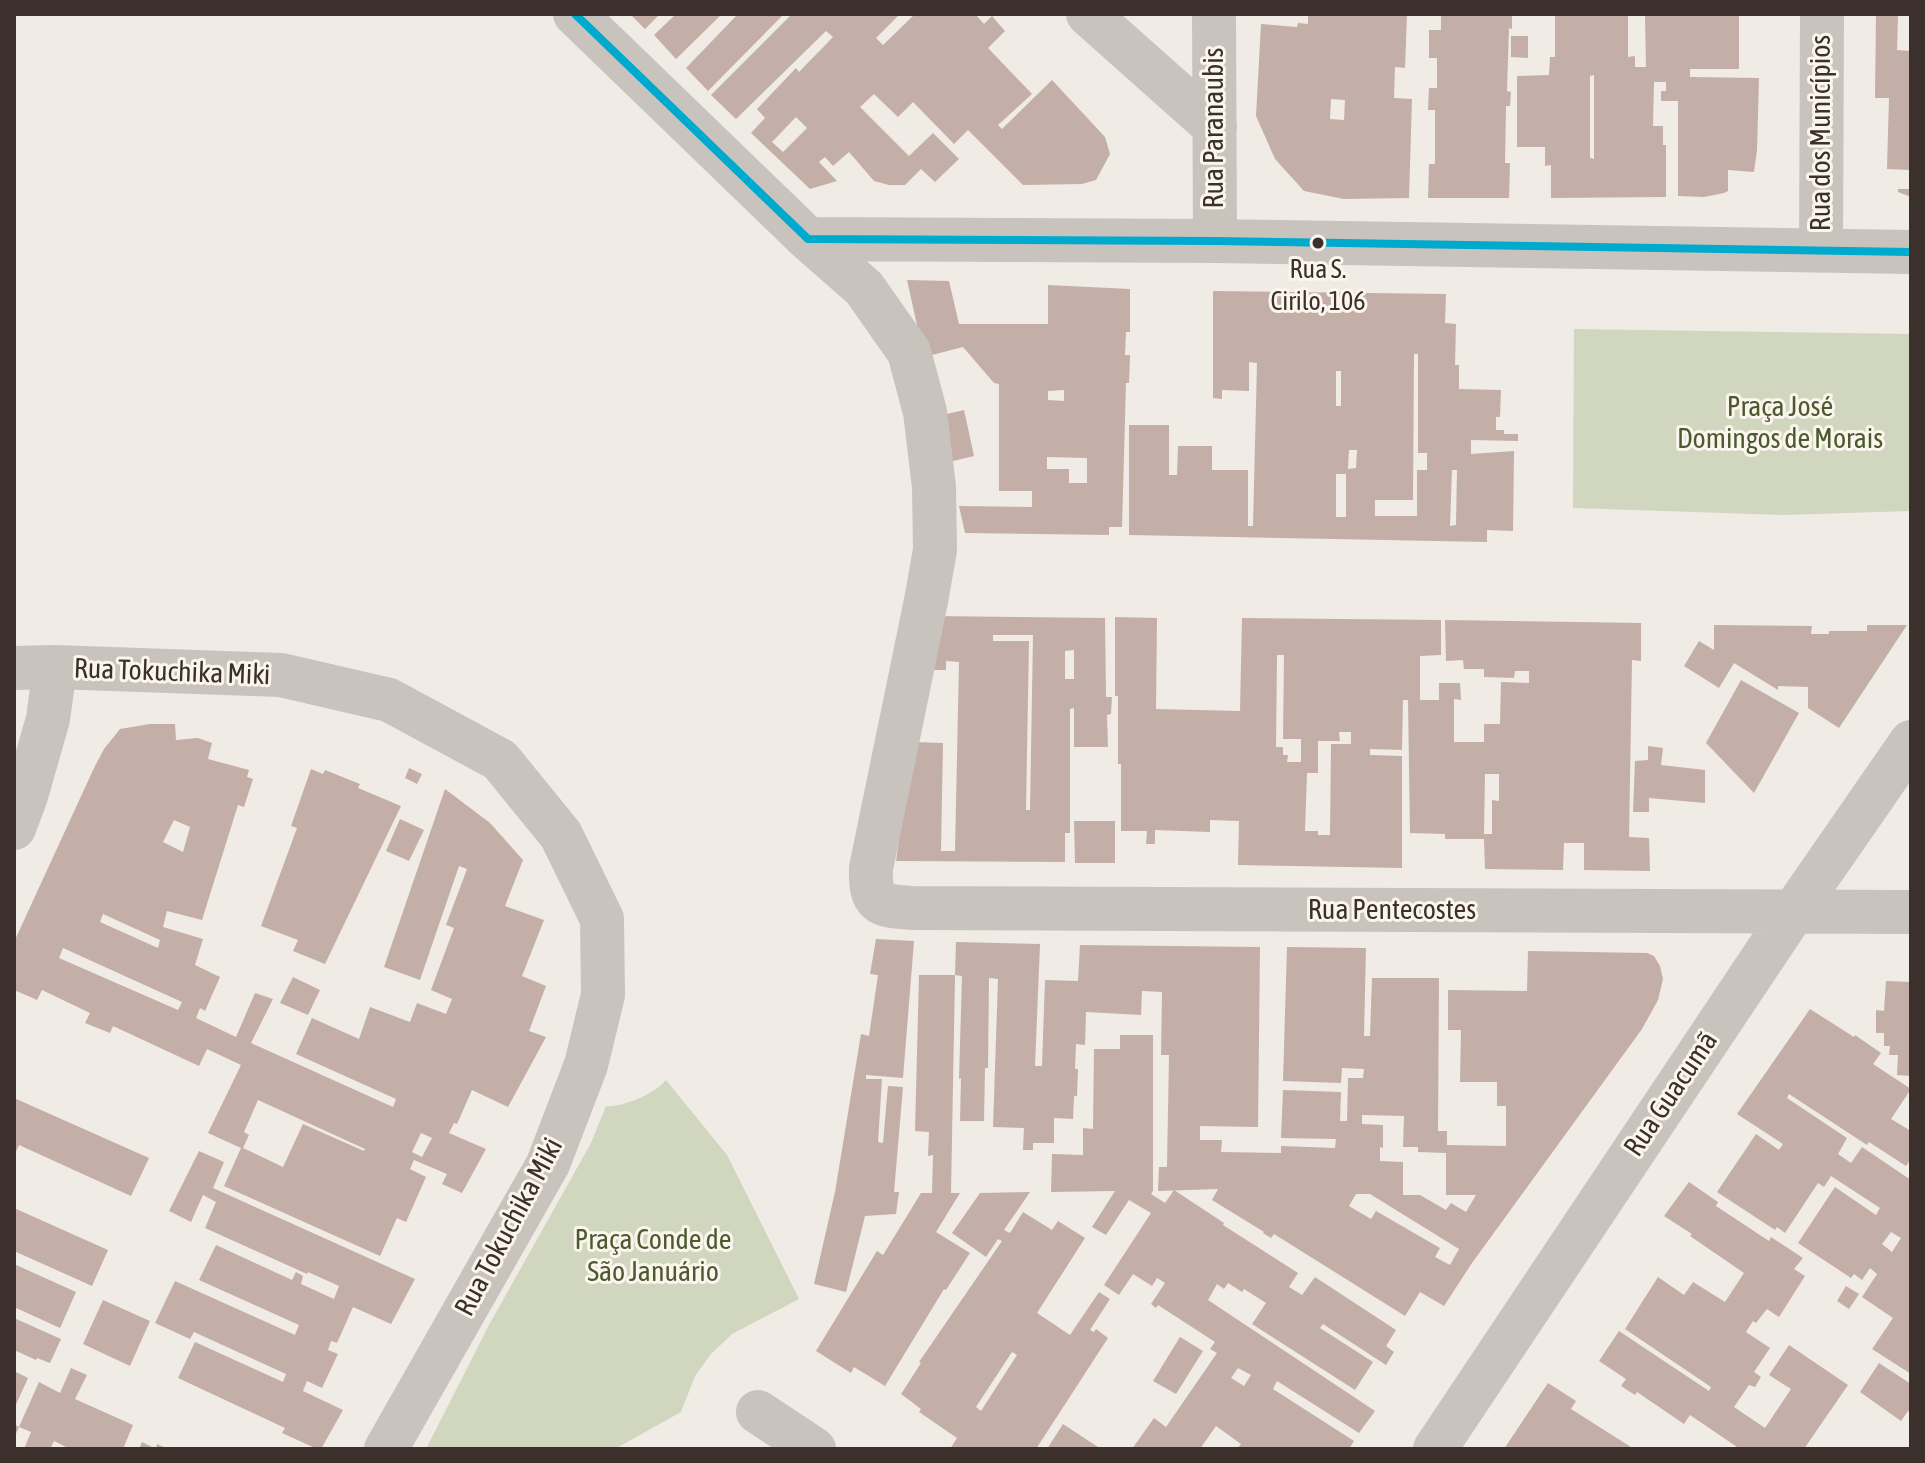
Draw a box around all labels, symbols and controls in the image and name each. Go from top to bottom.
street label: Rua dos Municípios [1804,35,1838,231]
street label: Rua Paranaubis [1197,48,1231,208]
marker: Rua S. Cirilo, 106 [1310,235,1326,251]
place label: Rua S. Cirilo, 106 [1270,254,1366,316]
park label: Praça José Domingos de Morais [1677,390,1883,456]
street label: Rua Tokuchika Miki [73,652,271,692]
street label: Rua Pentecostes [1308,893,1476,927]
street label: Rua Guacumã [1617,1025,1725,1163]
street label: Rua Tokuchika Miki [448,1132,570,1322]
park label: Praça Conde de São Januário [575,1223,731,1289]

